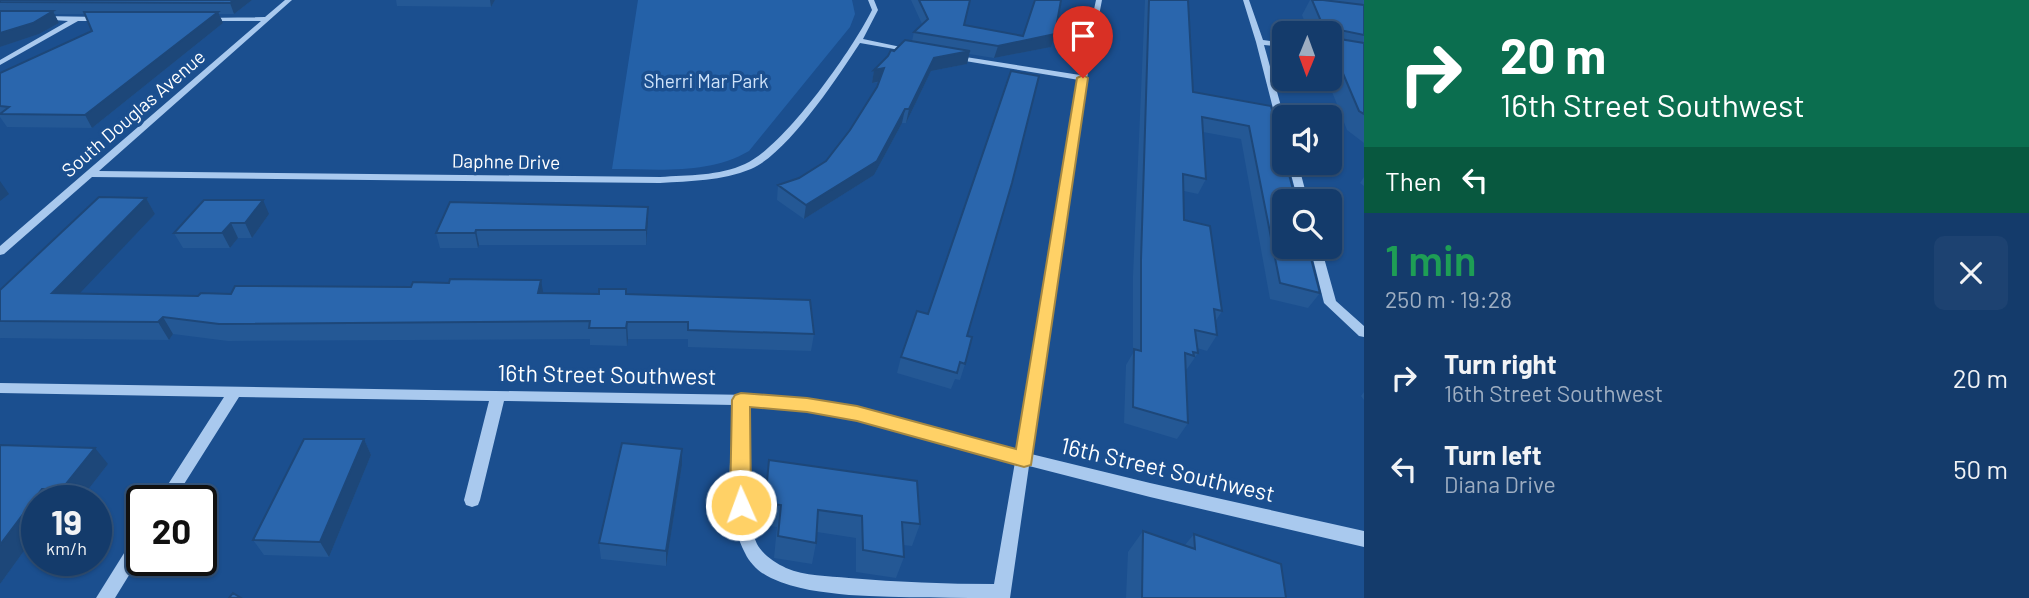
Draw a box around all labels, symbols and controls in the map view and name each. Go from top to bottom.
pin [1053,6,1113,78]
icon: arrive [1064,17,1102,55]
north arrow [1272,21,1342,91]
map controls [1272,21,1342,259]
text: 20 m [1500,25,1606,84]
icon: right [1385,28,1476,119]
street label: South Douglas Avenue [57,44,209,182]
park label: Sherri Mar Park [643,69,769,92]
text: 16th Street Southwest [1500,85,1805,123]
button: sound [1272,105,1342,175]
street label: Daphne Drive [452,149,560,173]
icon: left [1456,161,1494,199]
text: Then [1385,165,1442,196]
button: search [1272,189,1342,259]
text: 1 min [1385,234,1477,284]
button: close [1934,236,2008,310]
text: 250 m · 19:28 [1385,285,1512,313]
text: Turn right [1444,348,1557,379]
street label: 16th Street Southwest [497,358,717,390]
icon: right [1385,359,1423,397]
text: 20 m [1953,362,2008,393]
text: 16th Street Southwest [1444,379,1663,407]
street label: 16th Street Southwest [1058,431,1278,507]
text: Turn left [1444,439,1542,470]
icon: left [1385,450,1423,488]
text: 50 m [1953,453,2008,484]
position arrow [704,468,778,542]
text: Diana Drive [1444,470,1556,498]
speed limit sign: 20 [126,485,217,576]
text: 19 [51,500,82,542]
text: km/h [46,537,87,559]

